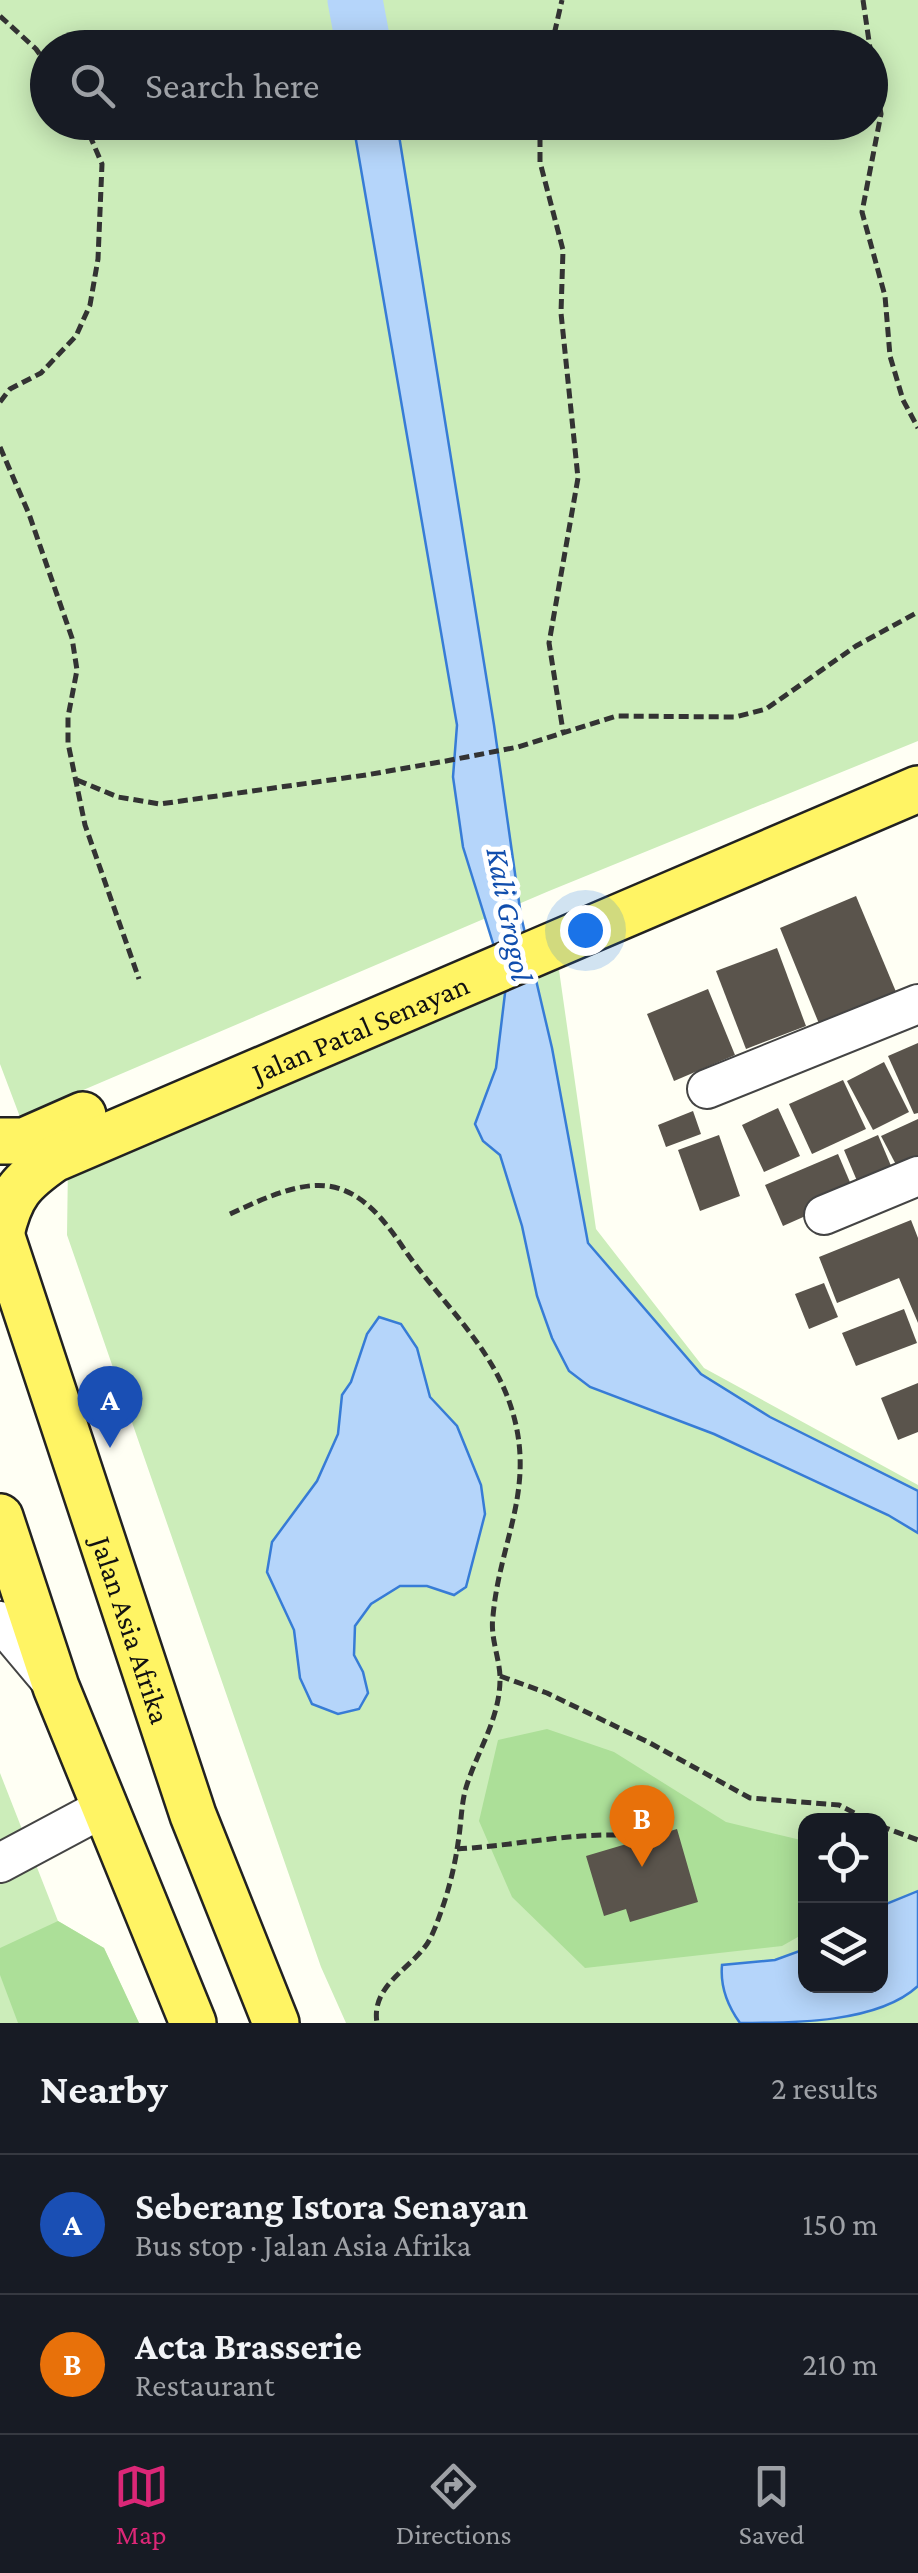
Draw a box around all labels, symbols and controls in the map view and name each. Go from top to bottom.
search box [30,30,888,140]
icon: search [65,58,120,113]
text: Search here [145,64,319,106]
water label: Kali Grogol [479,844,541,985]
your location [560,905,611,956]
street label: Jalan Patal Senayan [244,967,474,1090]
pin: A [78,1366,142,1448]
street label: Jalan Asia Afrika [85,1529,178,1728]
pin: B [610,1784,674,1867]
map controls [798,1813,888,1993]
button: locate [798,1813,888,1903]
button: layers [798,1903,888,1993]
text: Nearby [40,2065,168,2112]
text: 2 results [771,2070,878,2106]
text: Seberang Istora Senayan [135,2185,528,2227]
text: A [63,2206,82,2242]
text: 150 m [802,2206,878,2242]
text: Bus stop · Jalan Asia Afrika [135,2227,471,2263]
text: Acta Brasserie [135,2325,362,2367]
text: B [63,2346,82,2382]
text: 210 m [802,2346,878,2382]
text: Restaurant [135,2367,275,2403]
tab: Map [114,2459,169,2550]
tab: Directions [396,2459,512,2550]
tab: Saved [739,2459,804,2550]

